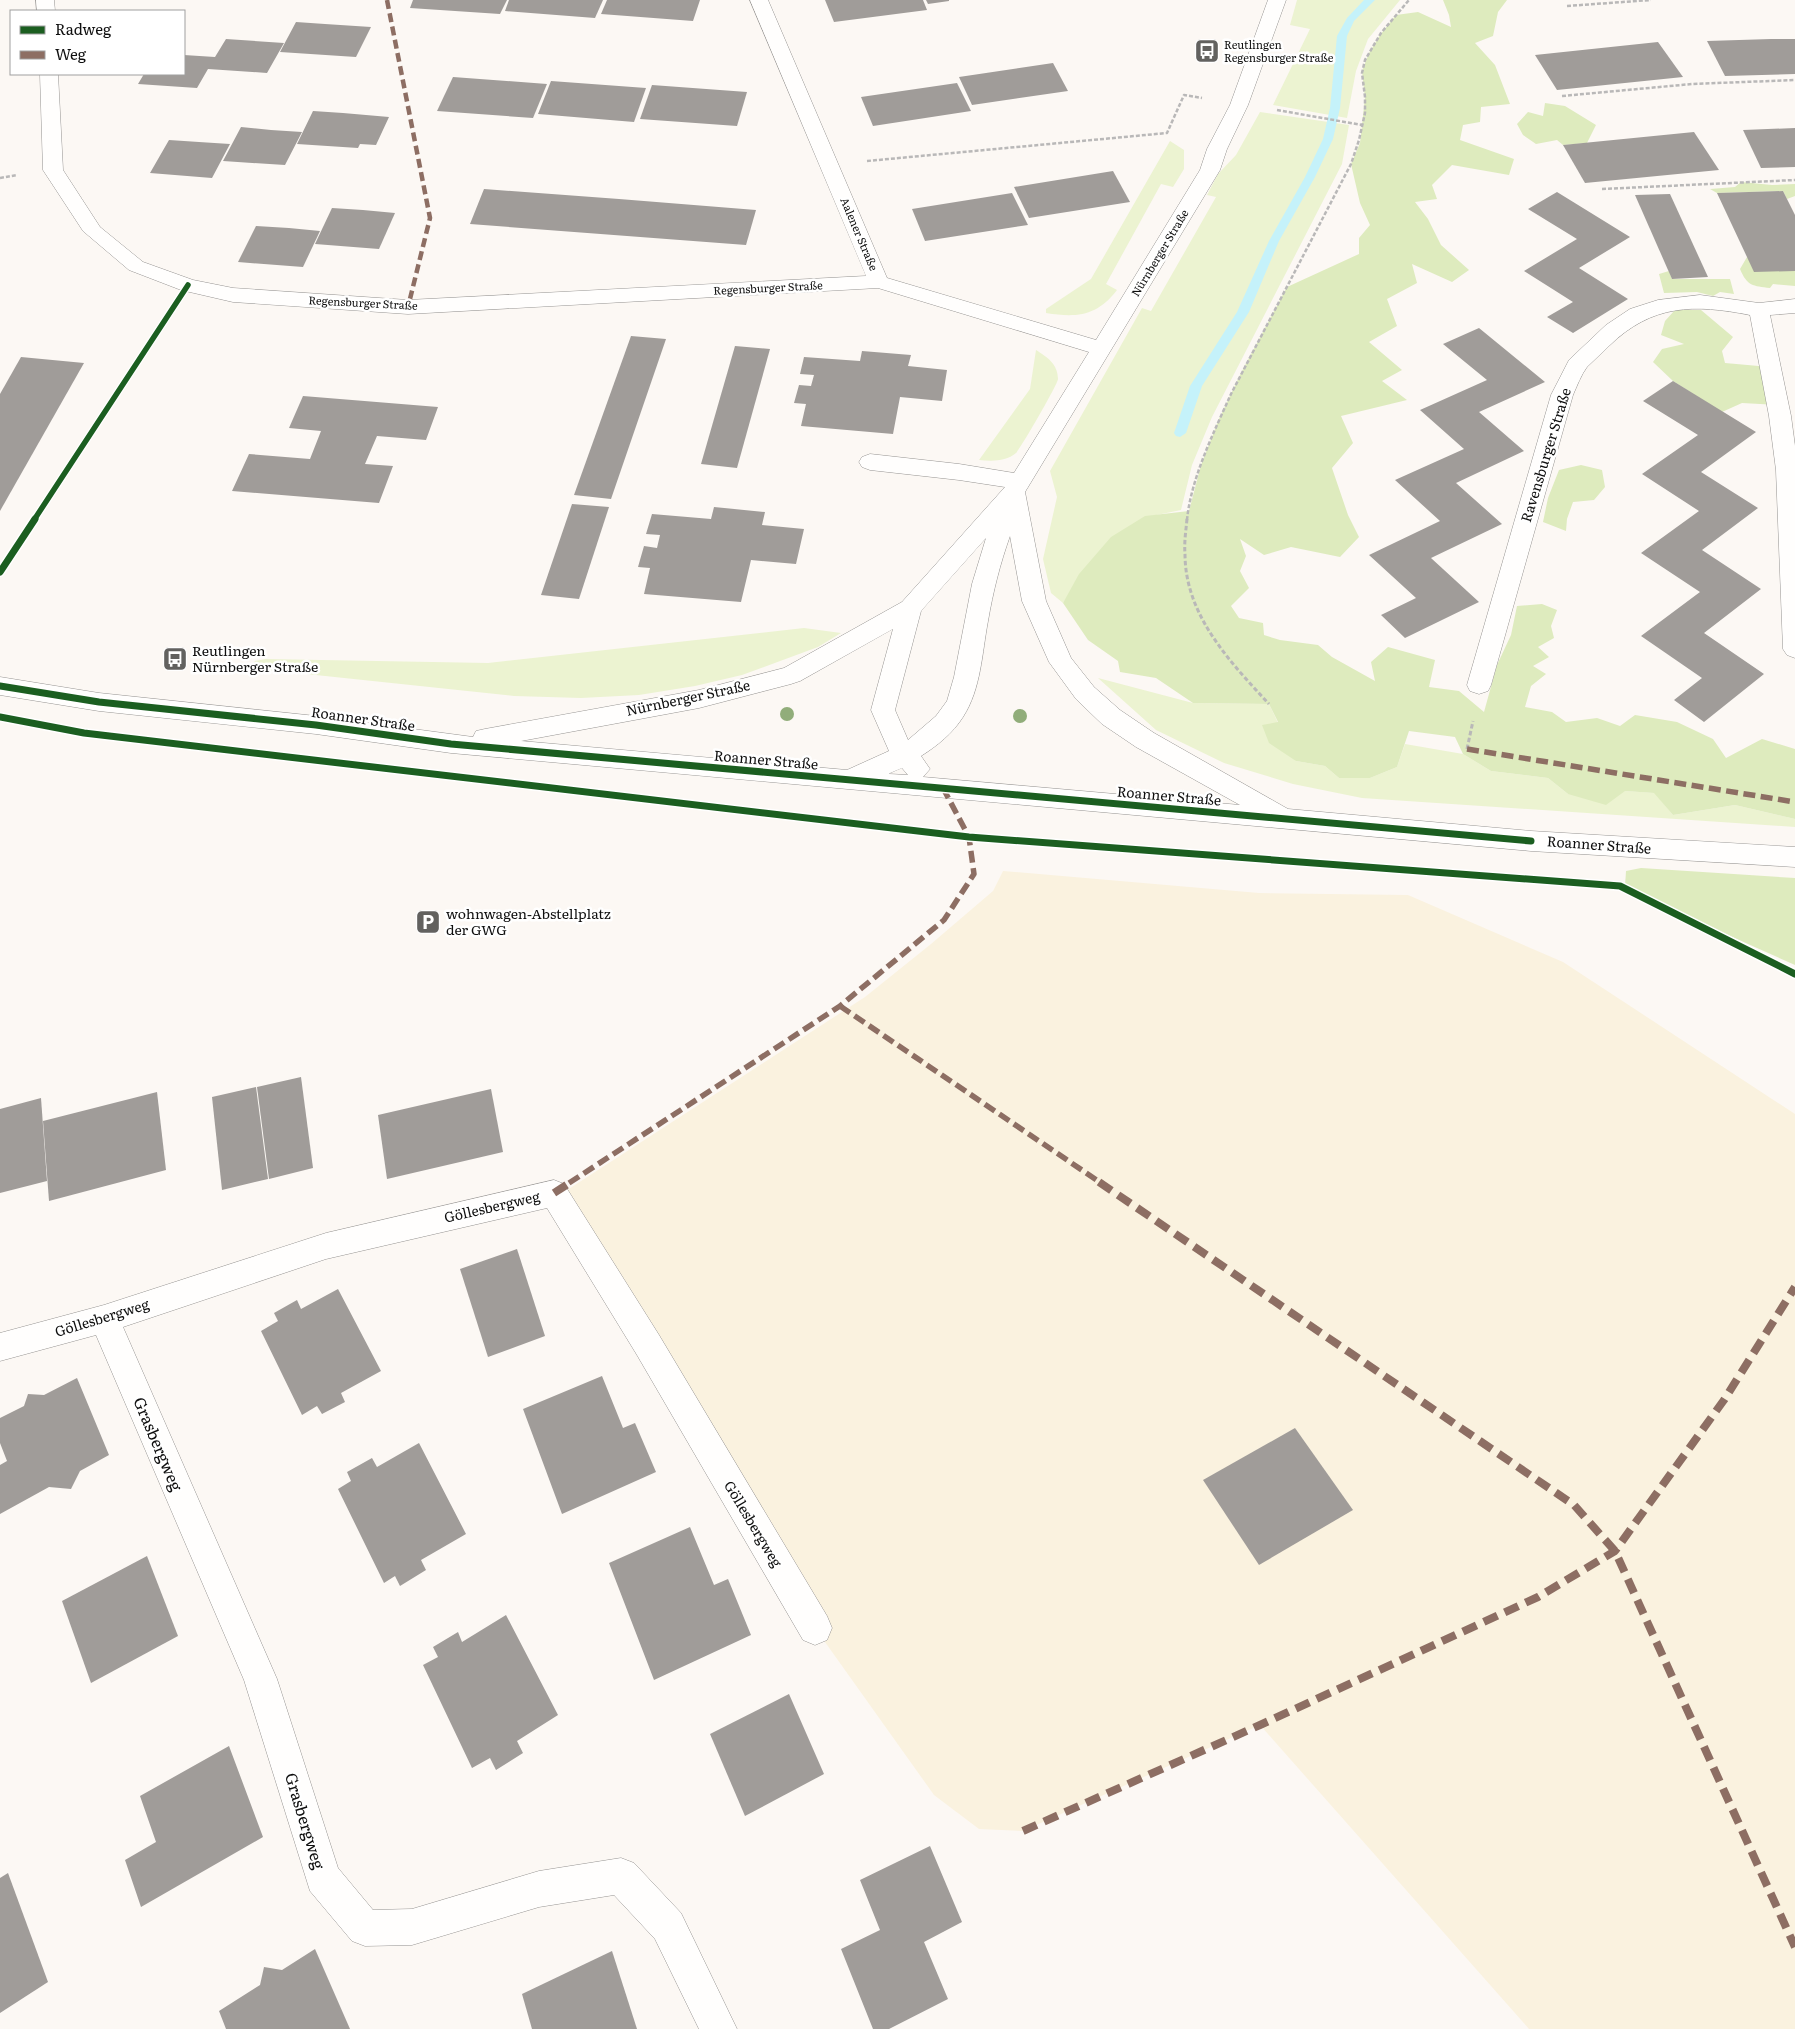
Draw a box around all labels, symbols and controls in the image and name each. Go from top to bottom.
legend [10,10,185,75]
text: Radweg [55,17,112,40]
place label: Reutlingen Regensburger Straße [1224,36,1334,65]
bus stop icon: Reutlingen Regensburger Straße [1194,38,1220,64]
text: Weg [55,42,87,65]
street label: Aalener Straße [837,194,883,273]
street label: Nürnberger Straße [1127,206,1192,299]
street label: Regensburger Straße [713,276,823,298]
street label: Regensburger Straße [308,291,418,313]
street label: Ravensburger Straße [1515,385,1575,524]
place label: Reutlingen Nürnberger Straße [192,640,318,676]
bus stop icon: Reutlingen Nürnberger Straße [162,646,188,672]
street label: Nürnberger Straße [624,674,752,720]
street label: Roanner Straße [310,701,416,735]
street label: Roanner Straße [713,744,819,774]
street label: Roanner Straße [1116,780,1222,810]
street label: Roanner Straße [1546,830,1652,858]
place label: wohnwagen-Abstellplatz der GWG [446,903,611,939]
parking icon: wohnwagen-Abstellplatz der GWG [415,909,441,935]
street label: Göllesbergweg [442,1185,542,1227]
street label: Göllesbergweg [52,1293,152,1341]
street label: Grasbergweg [128,1393,190,1494]
street label: Göllesbergweg [720,1476,788,1571]
street label: Grasbergweg [280,1769,332,1872]

